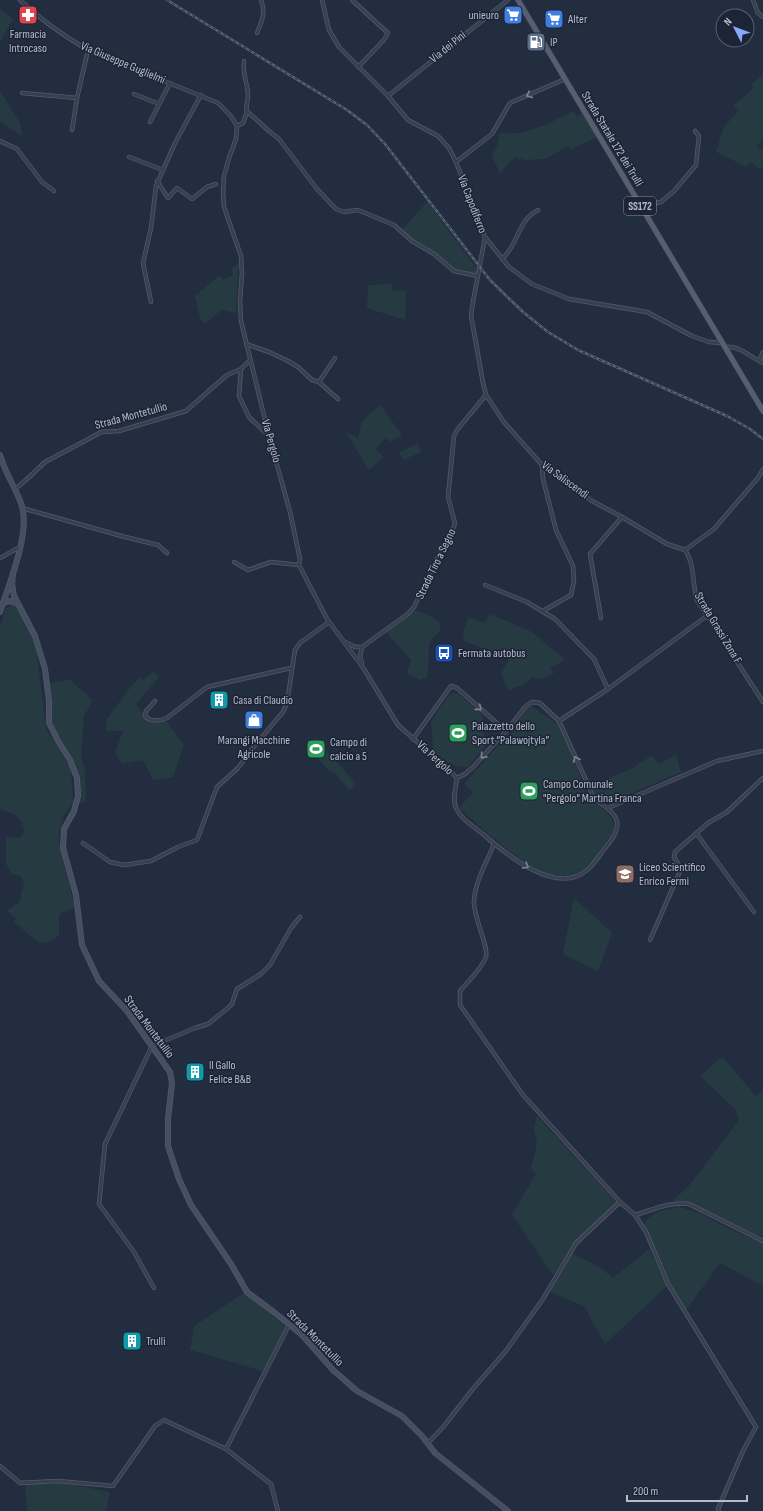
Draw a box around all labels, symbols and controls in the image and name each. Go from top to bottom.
pharmacy icon: Farmacia Introcaso [17,4,39,26]
supermarket icon: unieuro [502,4,524,26]
place label: unieuro [469,8,499,23]
supermarket icon: Alter [543,8,565,30]
north arrow [715,8,755,48]
place label: Alter [567,12,588,27]
text: N [721,15,735,28]
place label: Farmacia Introcaso [9,27,47,56]
street label: Via dei Pini [427,28,469,66]
fuel station icon: IP [525,31,547,53]
place label: IP [550,35,558,50]
street label: Via Giuseppe Guglielmi [78,38,168,88]
street label: Strada Statale 172 dei Trulli [578,89,646,189]
one-way arrow [526,90,533,98]
street label: Via Capodiferro [454,173,490,235]
road number: SS172 [624,197,656,215]
street label: Strada Montetullio [93,399,169,433]
street label: Via Pergolo [258,418,284,464]
street label: Via Saliscendi [538,458,592,502]
street label: Strada Tiro a Segno [412,526,460,602]
street label: Strada Grassi Zona F [691,590,745,667]
bus stop icon: Fermata autobus [433,642,455,664]
place label: Fermata autobus [458,646,526,661]
building icon: Casa di Claudio [208,689,230,711]
place label: Casa di Claudio [233,693,293,708]
one-way arrow [475,703,482,710]
shop icon: Marangi Macchine Agricole [243,709,265,731]
place label: Palazzetto dello Sport “Palawojtyla” [472,719,549,748]
sports icon: Palazzetto dello Sport “Palawojtyla” [447,722,469,744]
place label: Marangi Macchine Agricole [218,733,290,762]
place label: Campo di calcio a 5 [330,735,367,764]
sports icon: Campo di calcio a 5 [305,738,327,760]
street label: Via Pergolo [414,738,456,778]
one-way arrow [480,751,488,759]
one-way arrow [573,755,581,762]
place label: Campo Comunale "Pergolo" Martina Franca [543,777,642,806]
sports icon: Campo Comunale "Pergolo" Martina Franca [518,780,540,802]
place label: Liceo Scientifico Enrico Fermi [639,860,705,889]
one-way arrow [522,862,529,869]
school or university icon: Liceo Scientifico Enrico Fermi [614,863,636,885]
street label: Strada Montetullio [121,993,177,1061]
place label: Il Gallo Felice B&B [209,1058,251,1087]
building icon: Il Gallo Felice B&B [184,1061,206,1083]
street label: Strada Montetullio [283,1306,347,1370]
building icon: Trulli [121,1330,143,1352]
place label: Trulli [146,1334,165,1349]
scale bar [627,1477,747,1503]
text: 200 m [633,1484,659,1499]

